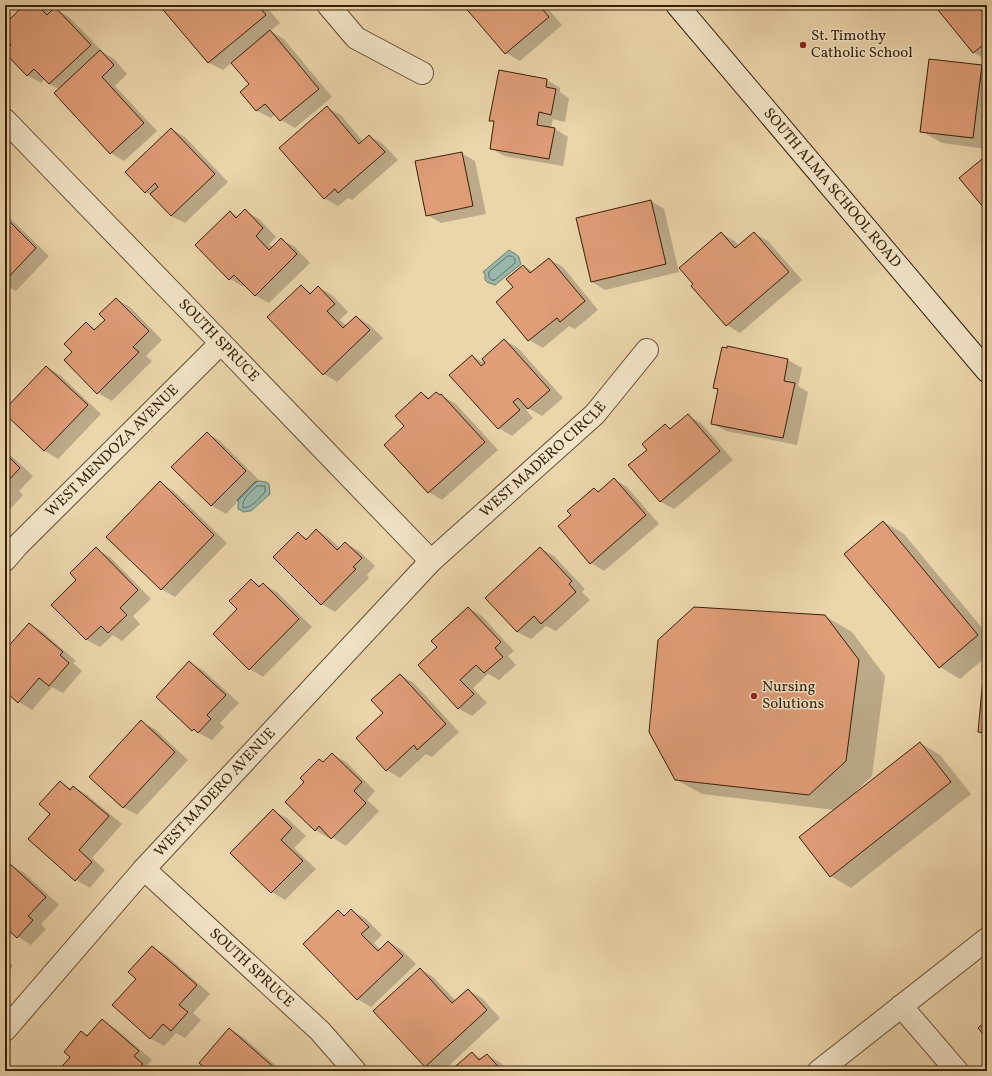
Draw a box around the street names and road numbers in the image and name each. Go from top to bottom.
street label: SOUTH ALMA SCHOOL ROAD [758,104,906,273]
street label: SOUTH SPRUCE [173,294,264,387]
street label: WEST MENDOZA AVENUE [41,380,184,522]
street label: WEST MADERO CIRCLE [475,397,612,523]
street label: WEST MADERO AVENUE [150,723,281,862]
street label: SOUTH SPRUCE [204,923,298,1012]

